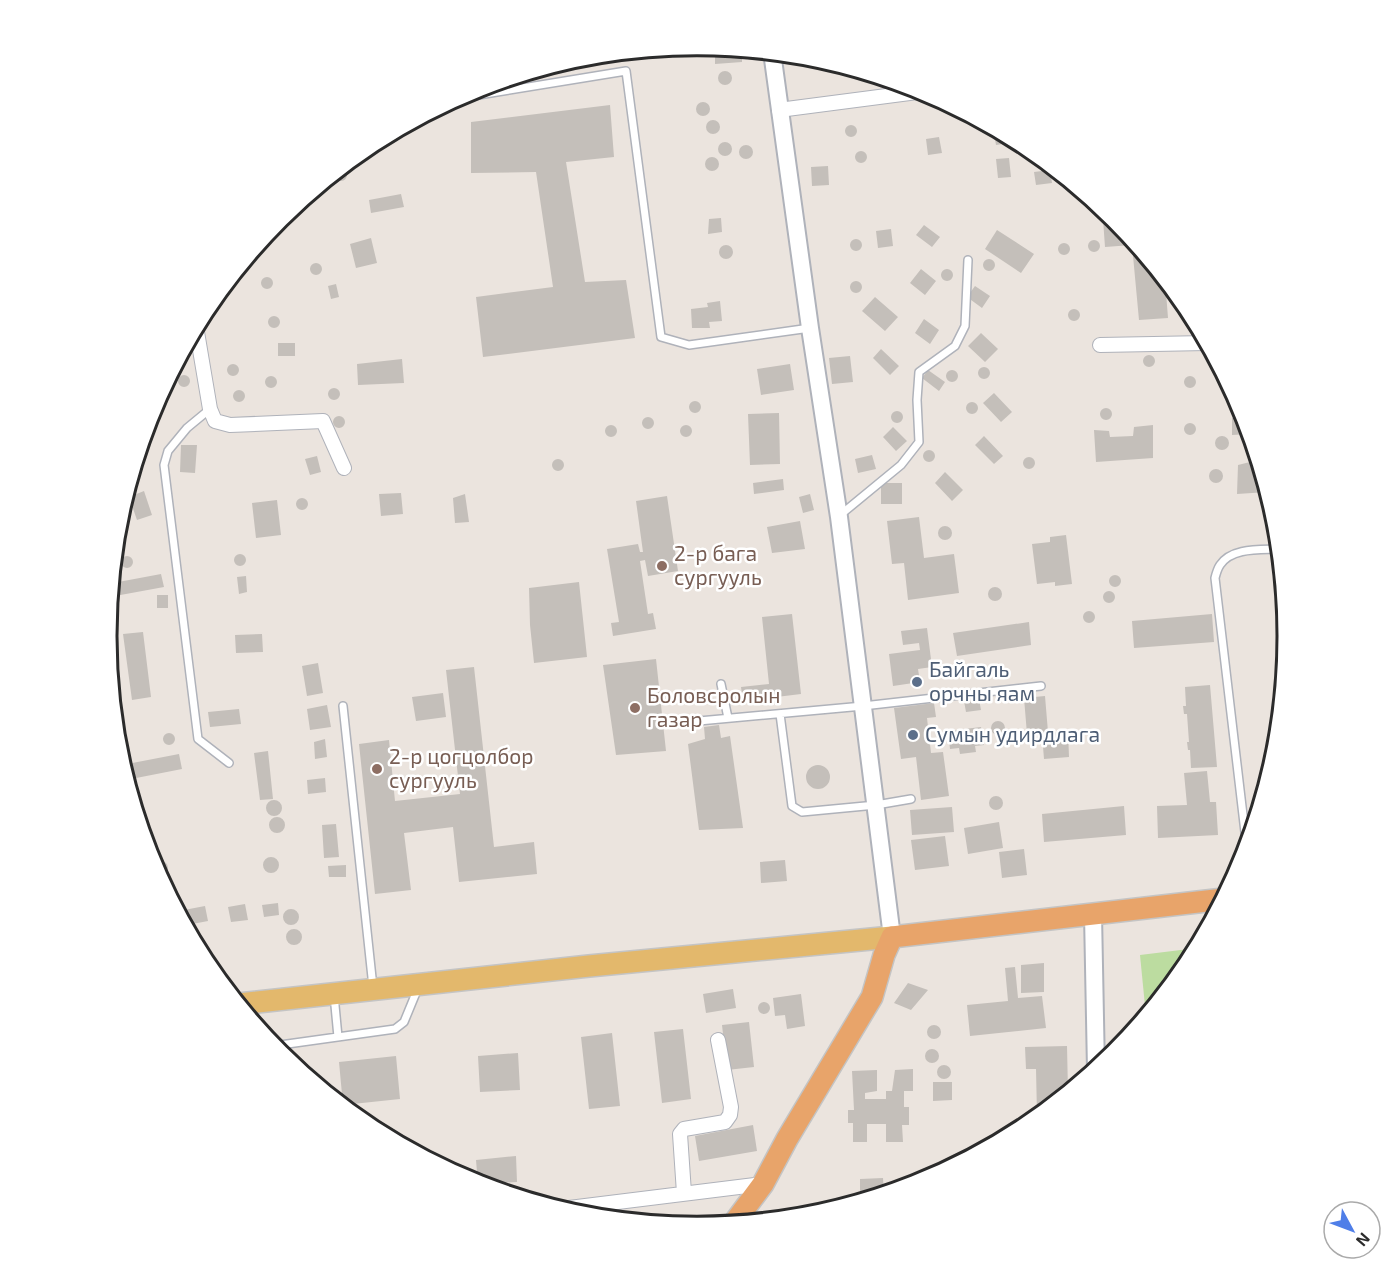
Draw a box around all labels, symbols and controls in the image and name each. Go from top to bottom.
place label: 2-р бага сургууль [674,540,762,590]
marker: 2-р бага сургууль [655,559,669,573]
place label: Байгаль орчны яам [929,656,1035,705]
marker: Байгаль орчны яам [910,675,924,689]
place label: Боловсролын газар [647,682,780,731]
marker: Боловсролын газар [628,701,642,715]
place label: Сумын удирдлага [925,721,1100,747]
marker: Сумын удирдлага [906,728,920,742]
place label: 2-р цогцолбор сургууль [389,743,534,793]
marker: 2-р цогцолбор сургууль [370,762,384,776]
north arrow [1322,1200,1382,1260]
text: N [1353,1230,1375,1251]

